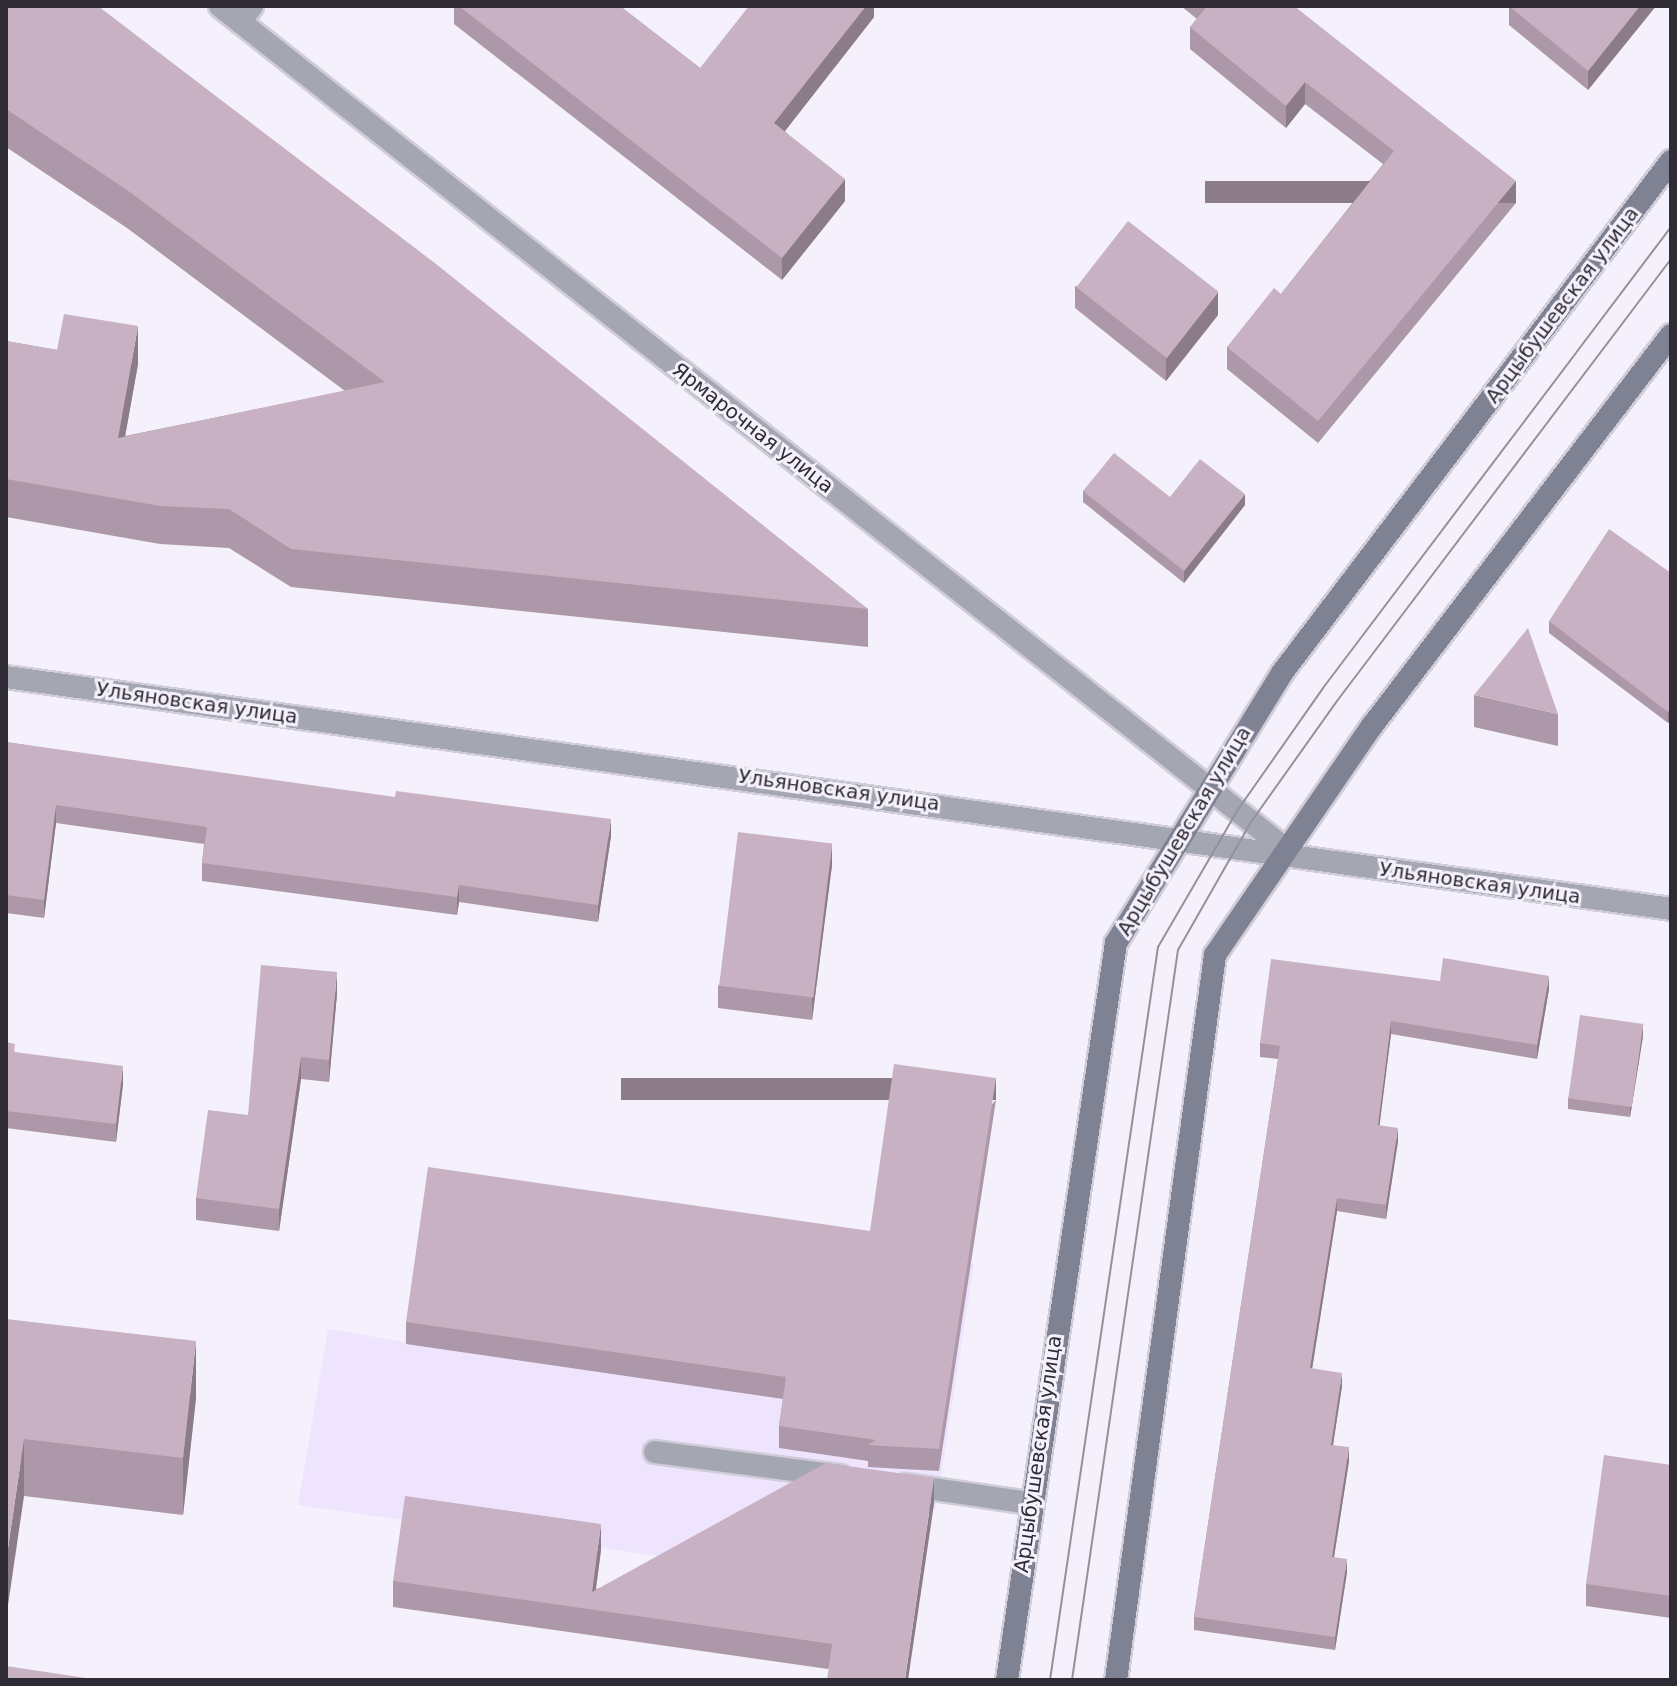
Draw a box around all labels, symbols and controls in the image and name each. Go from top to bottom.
street label: Арцыбушевская улица [1480,202,1644,408]
street label: Ярмарочная улица [668,358,838,498]
street label: Ульяновская улица [95,677,299,729]
street label: Арцыбушевская улица [1112,722,1256,940]
street label: Ульяновская улица [737,764,941,816]
street label: Ульяновская улица [1378,857,1582,909]
street label: Арцыбушевская улица [1009,1334,1067,1574]

